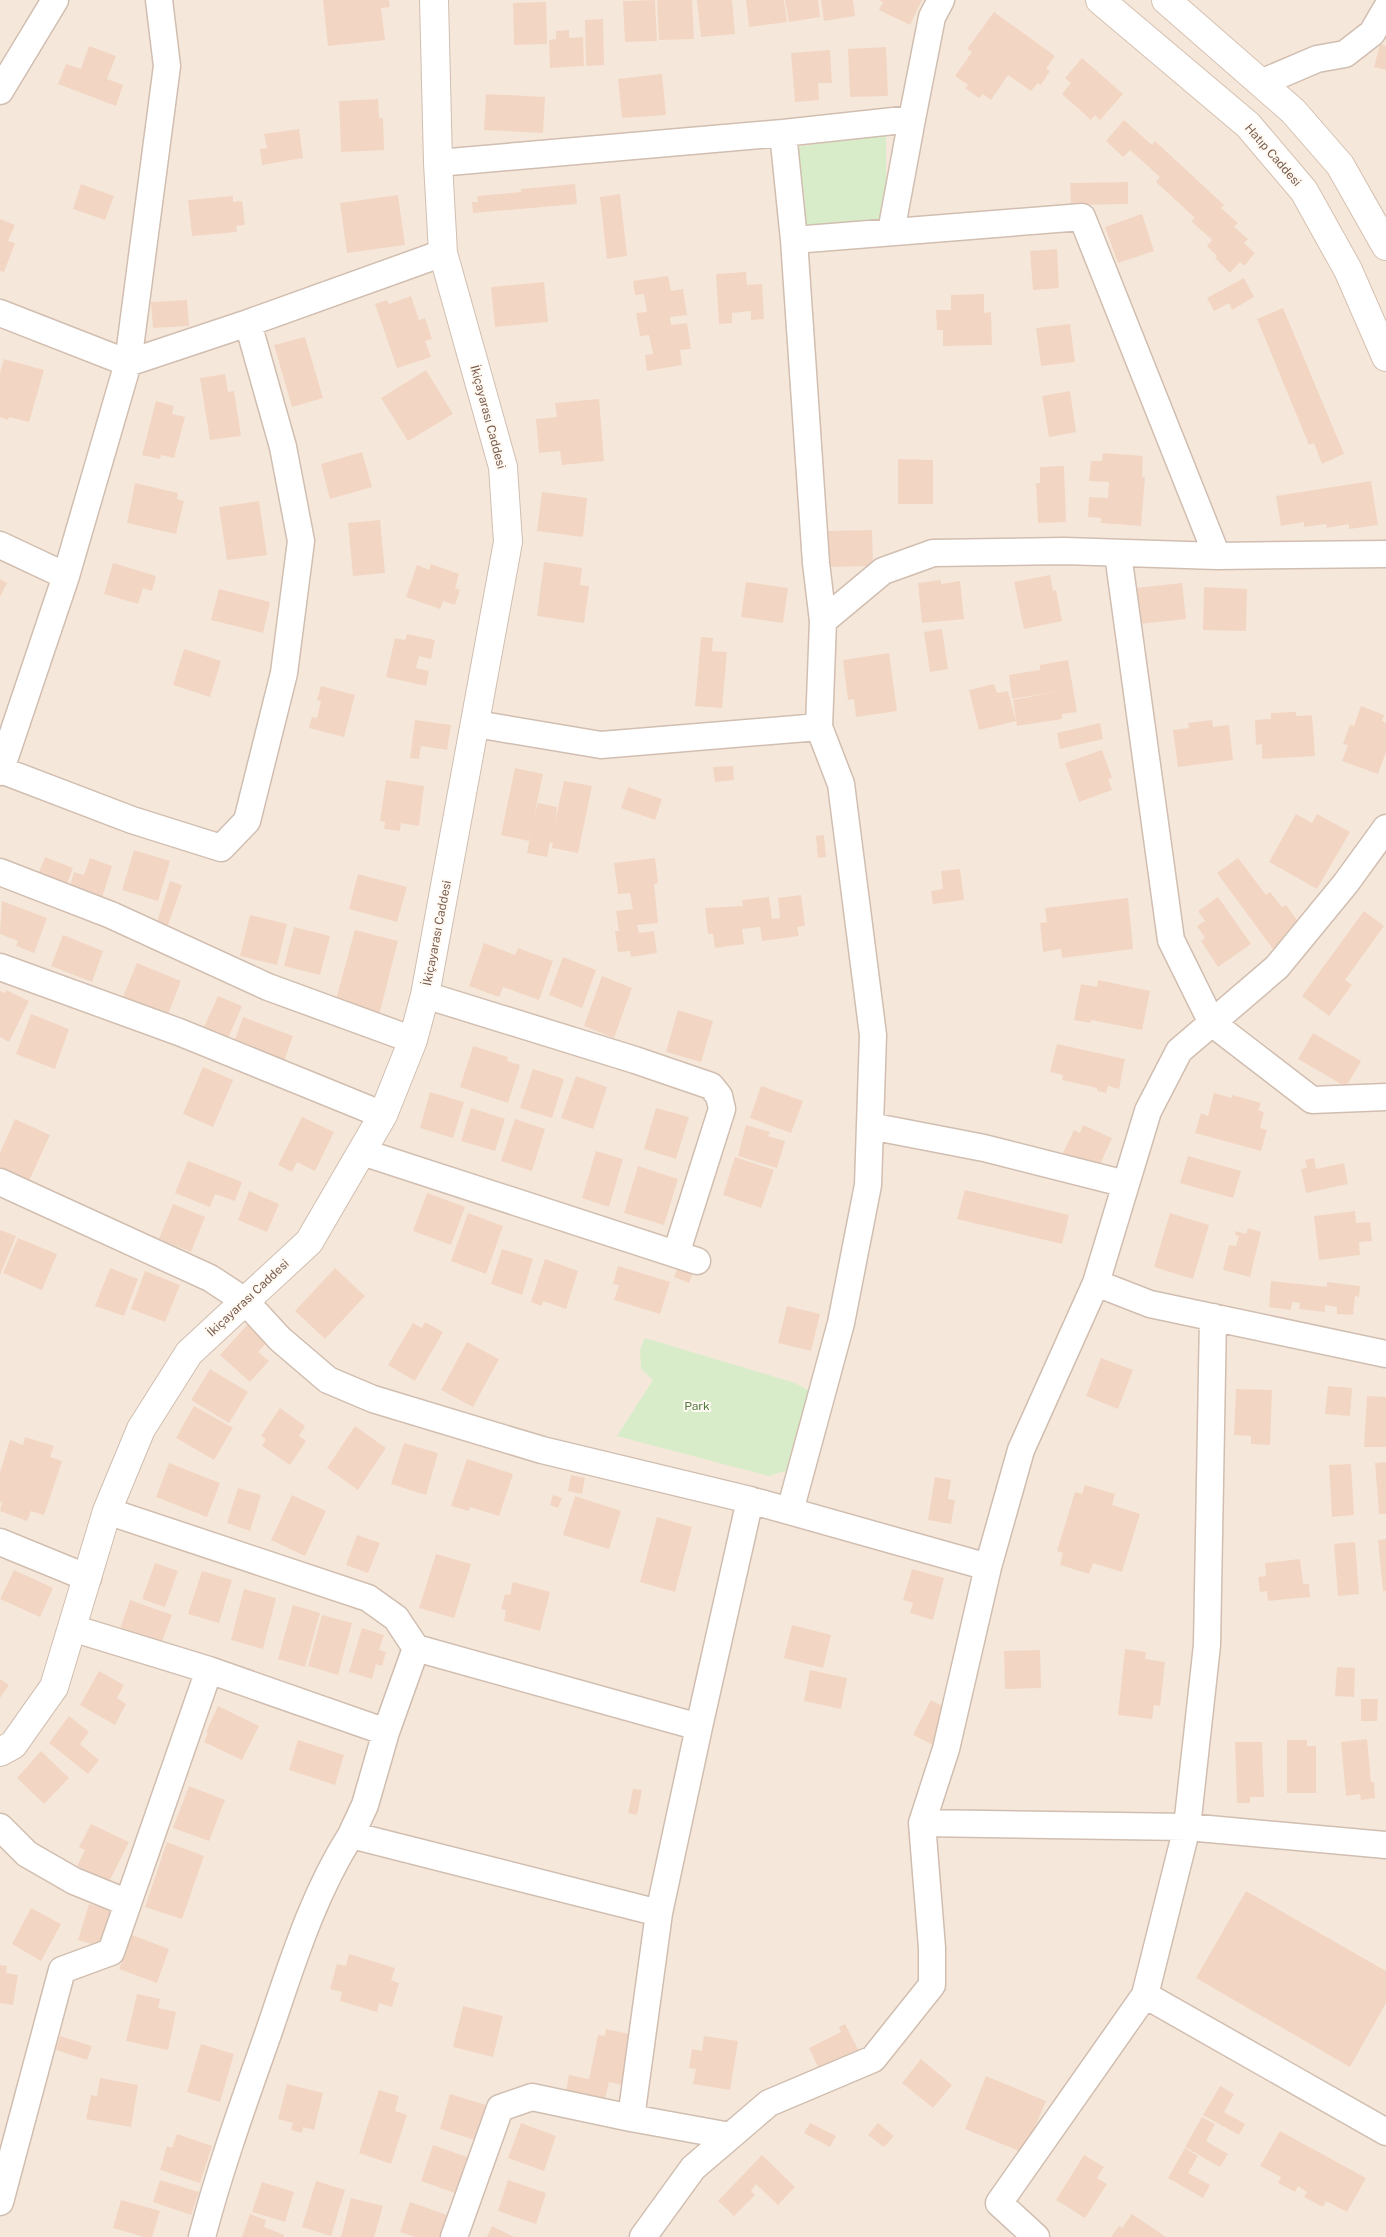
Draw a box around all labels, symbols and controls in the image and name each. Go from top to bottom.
street label: Hatıp Caddesi [1242,121,1304,189]
street label: İkiçayarası Caddesi [467,364,509,470]
street label: İkiçayarası Caddesi [420,879,454,987]
street label: İkiçayarası Caddesi [204,1256,292,1340]
park label: Park [684,1399,710,1413]

